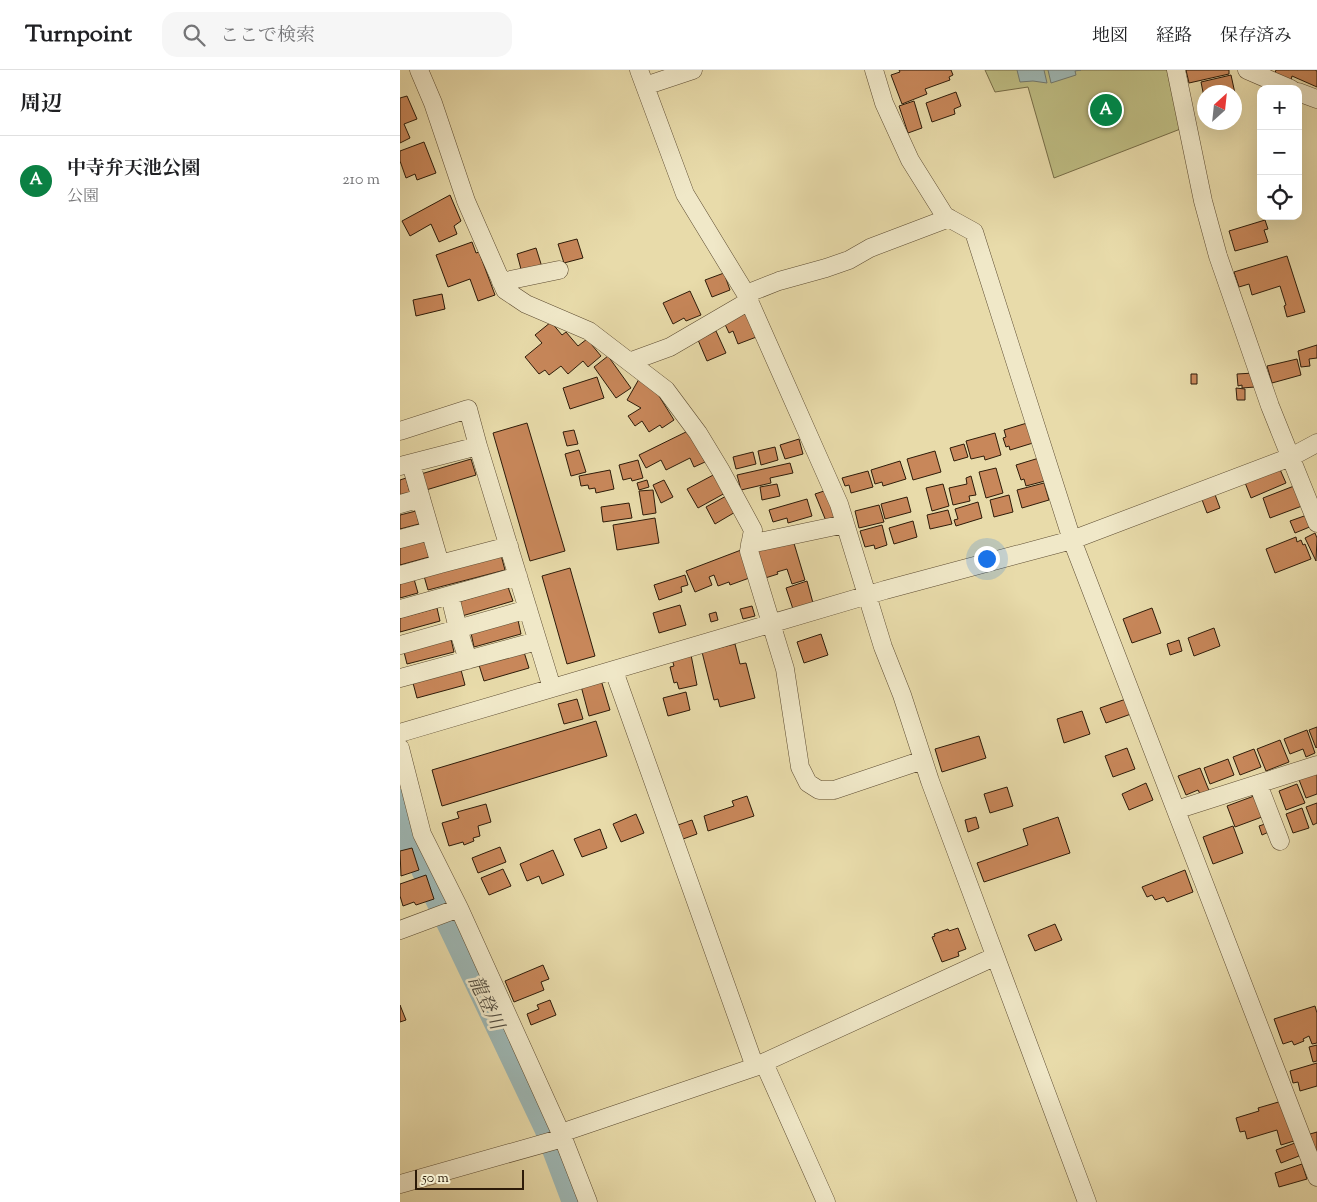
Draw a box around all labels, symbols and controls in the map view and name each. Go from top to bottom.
search box [162,12,512,57]
text: Turnpoint [25,18,132,52]
icon: search [180,21,208,49]
text: ここで検索 [220,23,315,50]
text: 地図 [1092,24,1128,50]
text: 経路 [1156,24,1192,50]
text: 保存済み [1220,24,1292,50]
north arrow [1197,85,1242,130]
map controls [1257,85,1302,220]
button: + [1257,85,1302,130]
text: 周辺 [20,90,62,120]
pin: A [1090,91,1122,129]
button: − [1257,130,1302,175]
text: 中寺弁天池公園 [67,156,200,183]
text: A [30,169,43,192]
text: 210 m [342,169,380,192]
button: locate [1257,175,1302,220]
text: 公園 [67,186,99,209]
your location [974,546,1000,572]
water label: 龍登川 [460,972,510,1036]
scale bar [415,1167,524,1190]
text: 50 m [422,1169,449,1189]

